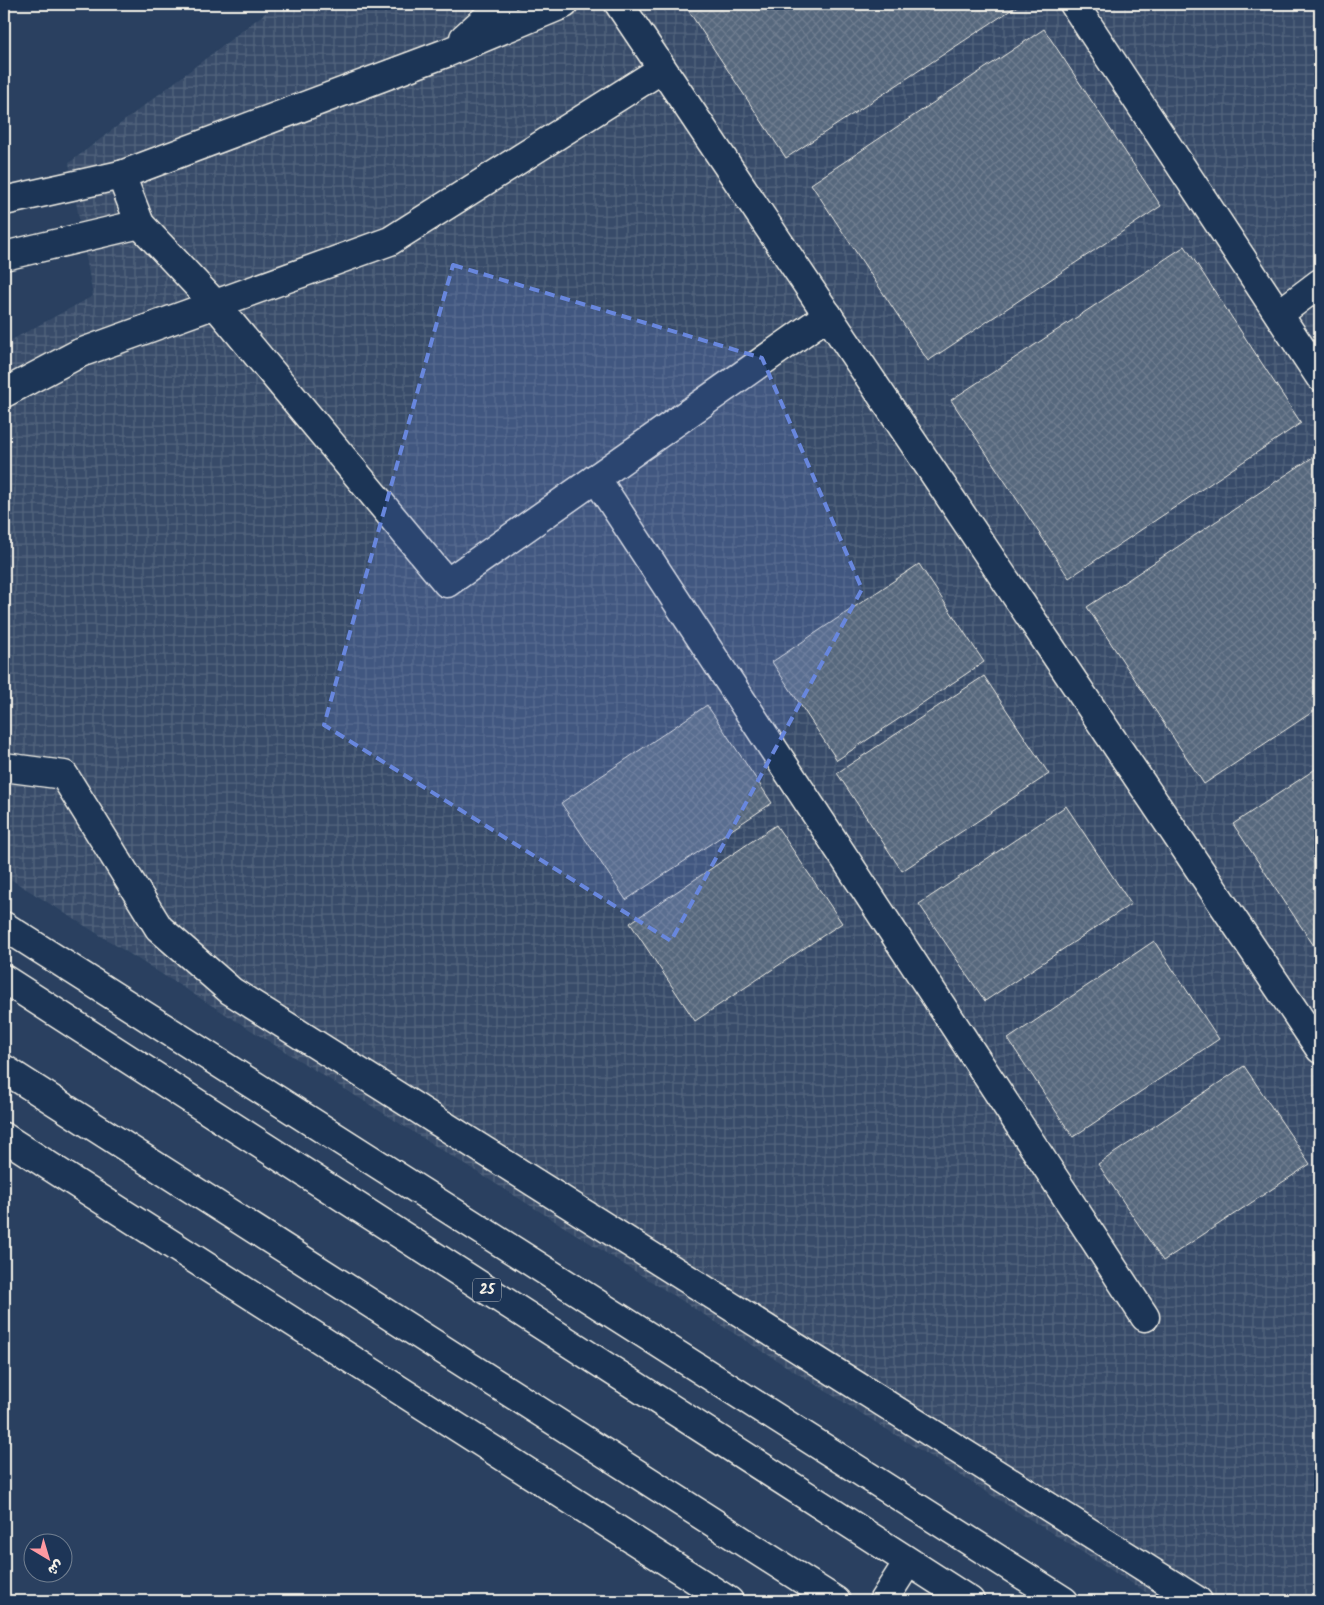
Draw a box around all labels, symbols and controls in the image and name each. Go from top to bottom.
road number: 25 [473,1278,501,1302]
north arrow [22,1532,72,1582]
text: ش [43,1554,68,1581]

